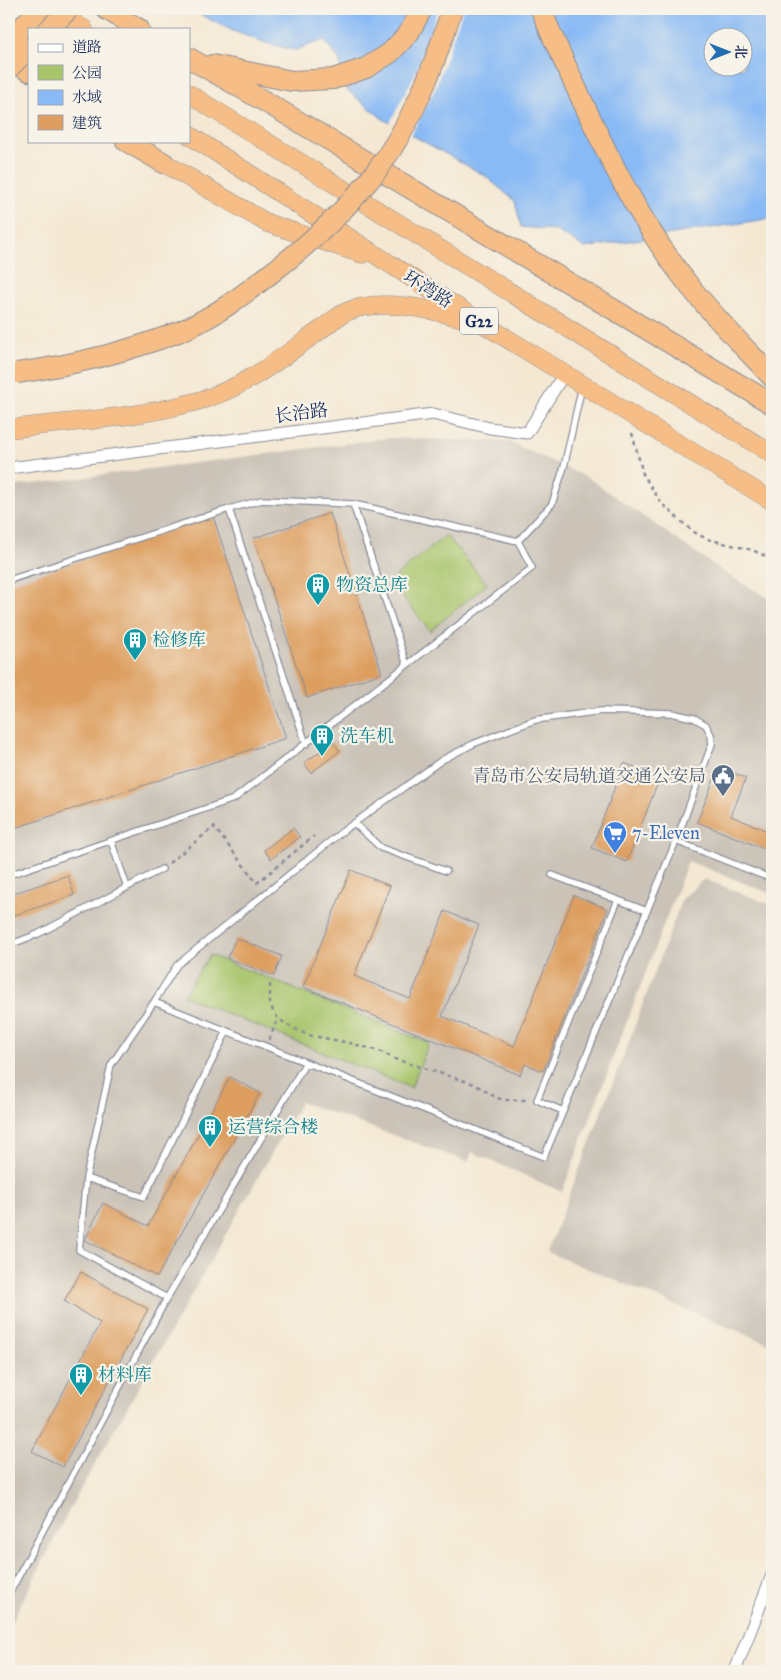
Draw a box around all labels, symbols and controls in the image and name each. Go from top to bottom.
legend [28,28,190,142]
north arrow [704,28,754,78]
text: 道路 [72,38,102,56]
text: 北 [732,45,749,59]
text: 公园 [72,64,102,82]
text: 水域 [72,88,102,106]
text: 建筑 [72,114,102,132]
street label: 环湾路 [399,265,457,313]
road number: G22 [460,308,498,334]
street label: 长治路 [273,399,329,427]
building icon: 物资总库 [305,572,331,606]
place label: 物资总库 [336,574,408,596]
building icon: 检修库 [122,627,148,661]
place label: 检修库 [152,629,206,651]
building icon: 洗车机 [309,723,335,757]
place label: 洗车机 [340,725,394,747]
public building icon: 青岛市公安局轨道交通公安局 [710,763,736,797]
place label: 青岛市公安局轨道交通公安局 [472,765,706,787]
supermarket icon: 7-Eleven [602,820,628,854]
place label: 7-Eleven [632,822,700,844]
building icon: 运营综合楼 [197,1114,223,1148]
place label: 运营综合楼 [228,1116,318,1138]
building icon: 材料库 [68,1362,94,1396]
place label: 材料库 [98,1364,152,1386]

